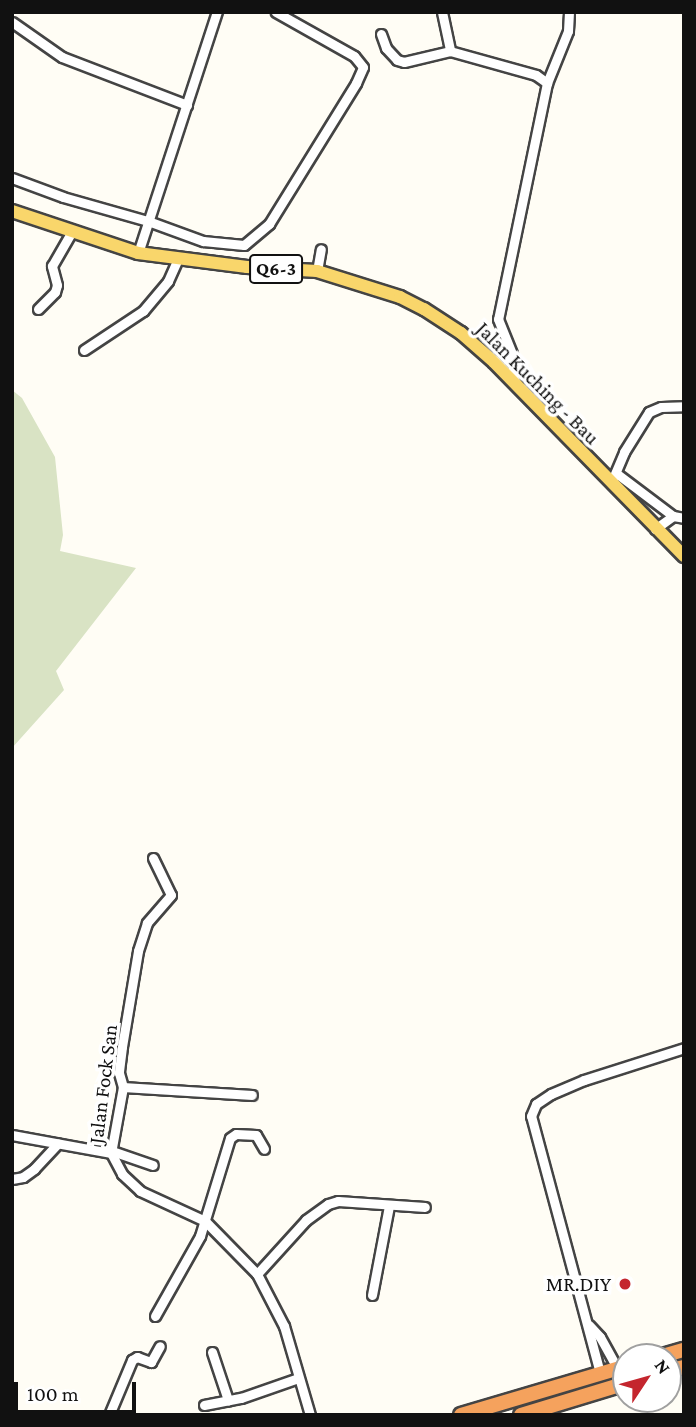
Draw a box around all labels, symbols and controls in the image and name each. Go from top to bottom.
road number: Q6-3 [248,254,304,284]
street label: Jalan Kuching - Bau [471,316,605,450]
street label: Jalan Fock San [83,1023,123,1145]
place label: MR.DIY [546,1271,611,1297]
marker: MR.DIY [617,1276,633,1292]
north arrow [612,1343,682,1413]
text: N [650,1355,675,1378]
scale bar [18,1368,140,1412]
text: 100 m [27,1382,79,1406]

